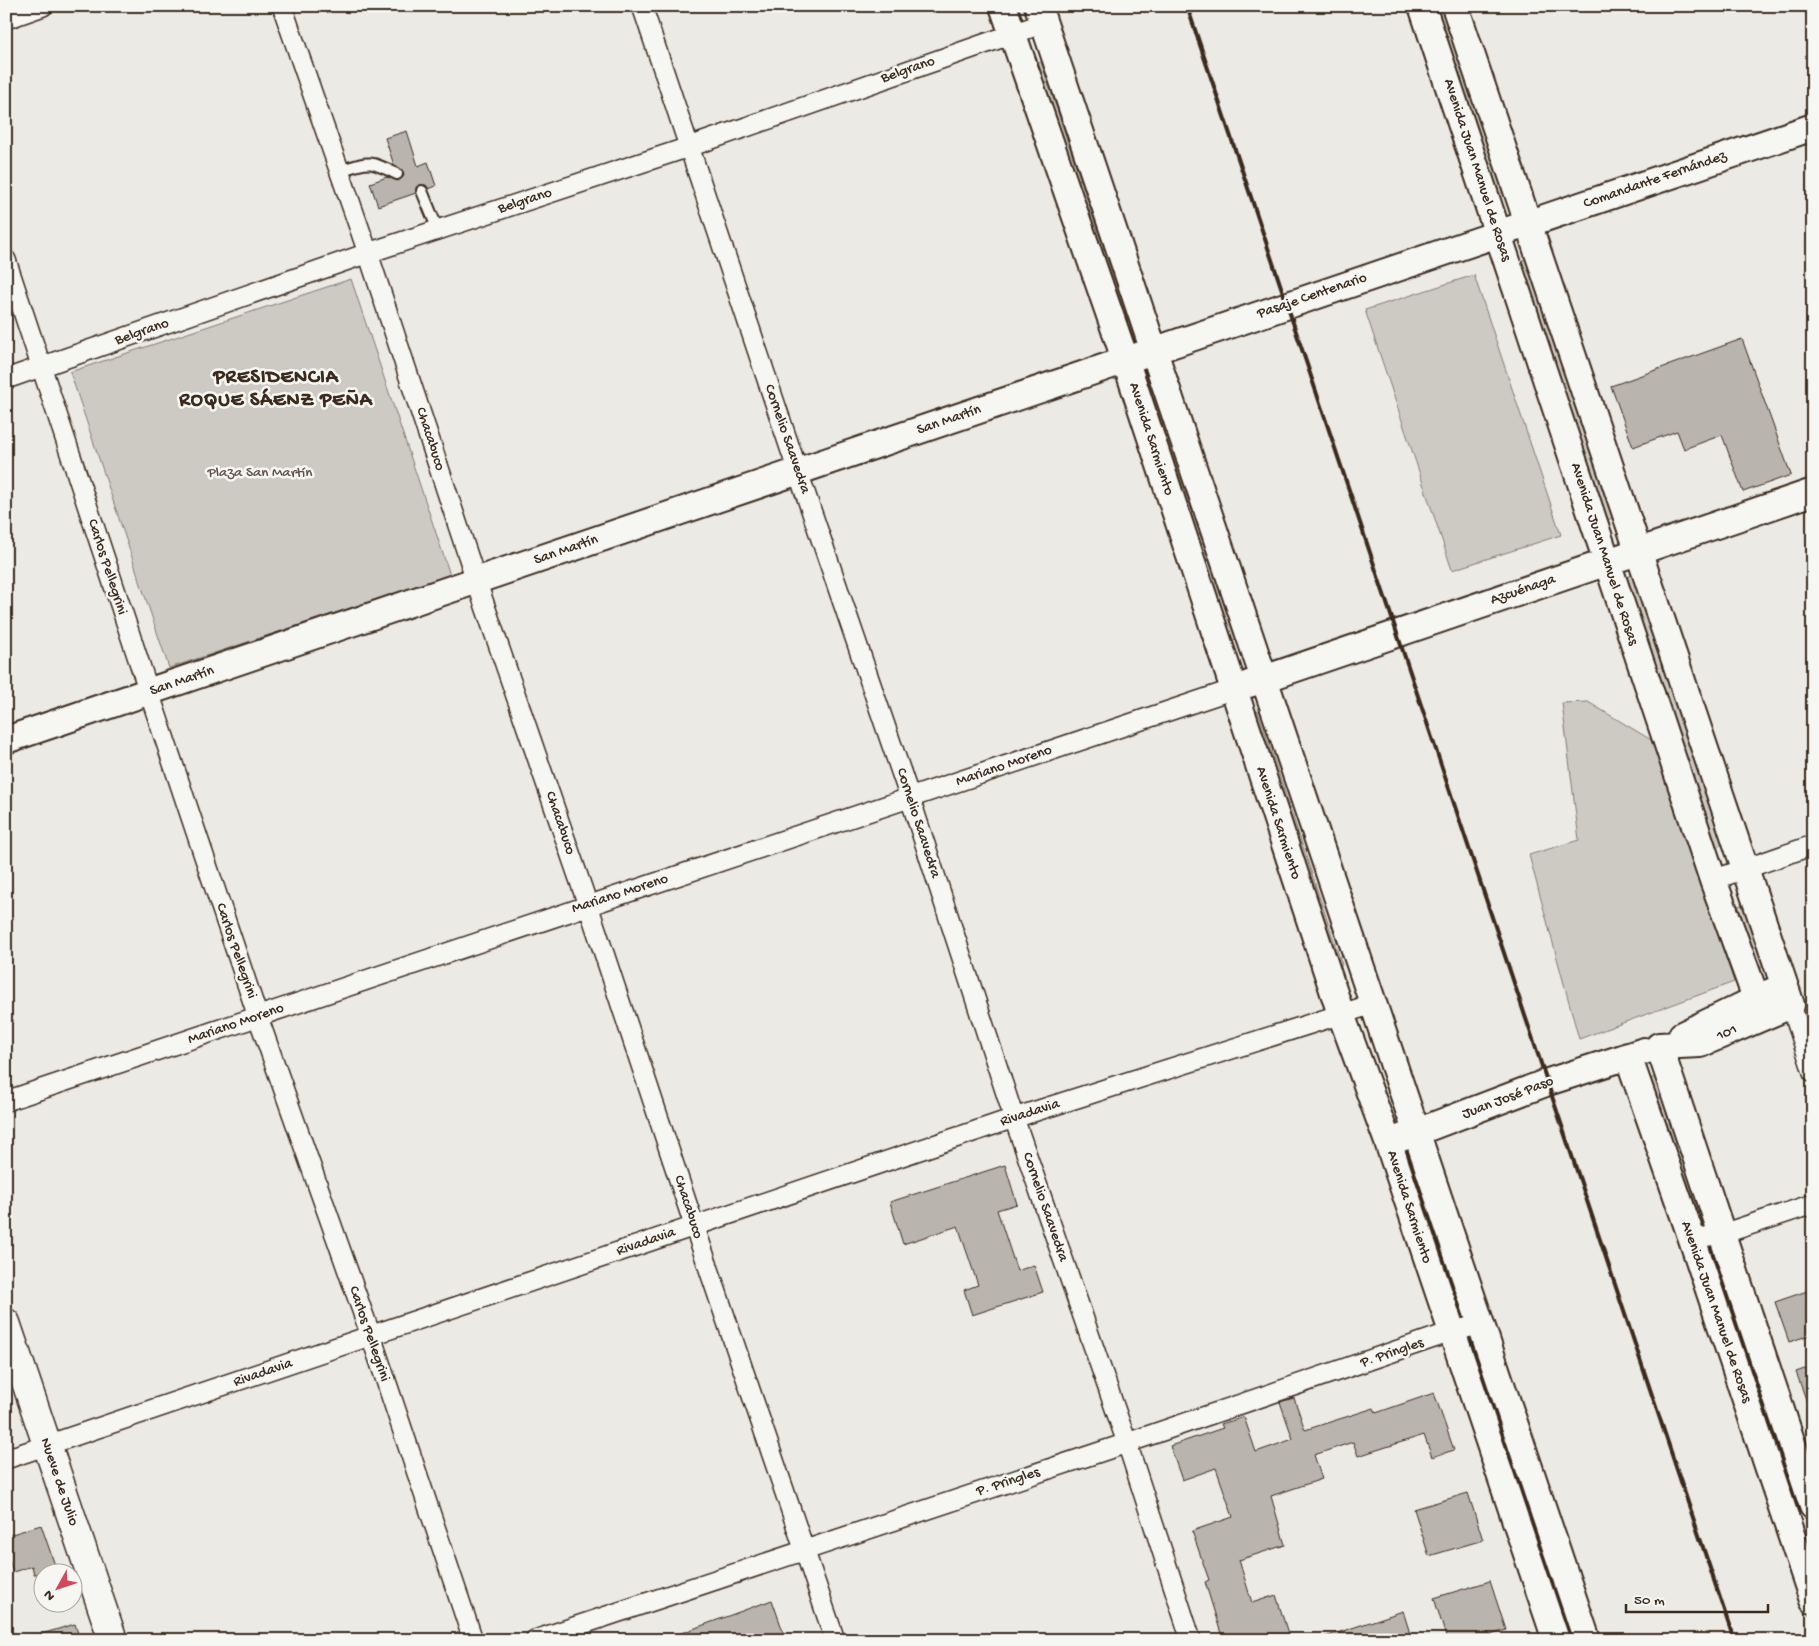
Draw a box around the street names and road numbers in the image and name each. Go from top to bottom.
street label: Belgrano [878,52,938,88]
street label: Avenida Juan Manuel de Rosas [1439,76,1515,264]
street label: Comandante Fernández [1581,147,1729,213]
street label: Belgrano [495,184,555,218]
street label: Pasaje Centenario [1254,269,1369,324]
street label: Belgrano [112,314,172,350]
street label: Avenida Sarmiento [1124,380,1178,498]
street label: Cornelio Saavedra [760,382,814,497]
street label: San Martín [915,401,983,439]
street label: Chacabuco [411,405,449,473]
street label: Avenida Juan Manuel de Rosas [1566,460,1642,648]
street label: Carlos Pellegrini [83,517,131,617]
street label: San Martín [532,531,600,569]
street label: Azcuénaga [1488,570,1559,610]
street label: San Martín [148,662,216,700]
street label: Mariano Moreno [954,741,1055,791]
street label: Avenida Sarmiento [1251,764,1305,882]
street label: Cornelio Saavedra [892,766,944,881]
street label: Chacabuco [541,789,579,857]
street label: Mariano Moreno [570,870,671,918]
street label: Carlos Pellegrini [211,901,261,1001]
street label: Mariano Moreno [186,999,287,1049]
street label: 101 [1713,1021,1740,1046]
street label: Juan José Paso [1460,1072,1556,1124]
street label: Rivadavia [998,1095,1063,1131]
street label: Avenida Sarmiento [1382,1148,1436,1266]
street label: Cornelio Saavedra [1018,1150,1072,1265]
street label: Chacabuco [669,1173,707,1241]
street label: Avenida Juan Manuel de Rosas [1676,1219,1756,1406]
street label: Rivadavia [614,1223,679,1261]
street label: Carlos Pellegrini [344,1284,394,1384]
street label: P. Pringles [1357,1334,1426,1373]
street label: Rivadavia [231,1354,296,1392]
street label: Nueve de Julio [36,1436,83,1529]
street label: P. Pringles [973,1463,1042,1501]

